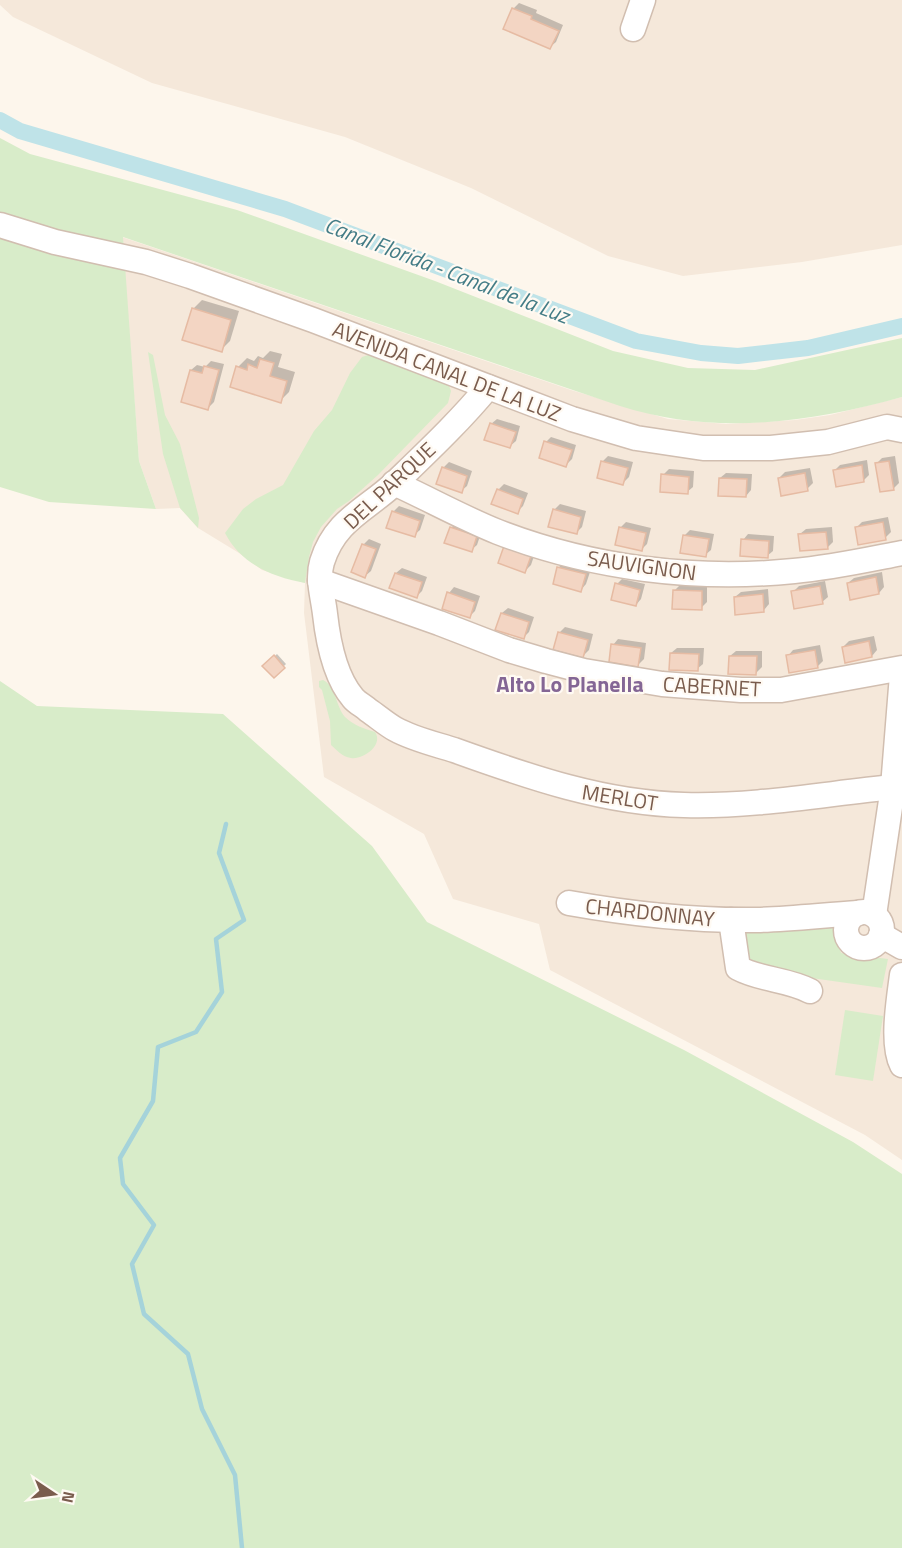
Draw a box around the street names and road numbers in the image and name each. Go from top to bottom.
street label: AVENIDA CANAL DE LA LUZ [328,313,566,429]
street label: DEL PARQUE [336,434,442,536]
street label: SAUVIGNON [585,542,699,588]
street label: CABERNET [662,667,762,705]
street label: MERLOT [580,775,660,819]
street label: CHARDONNAY [584,889,717,935]

